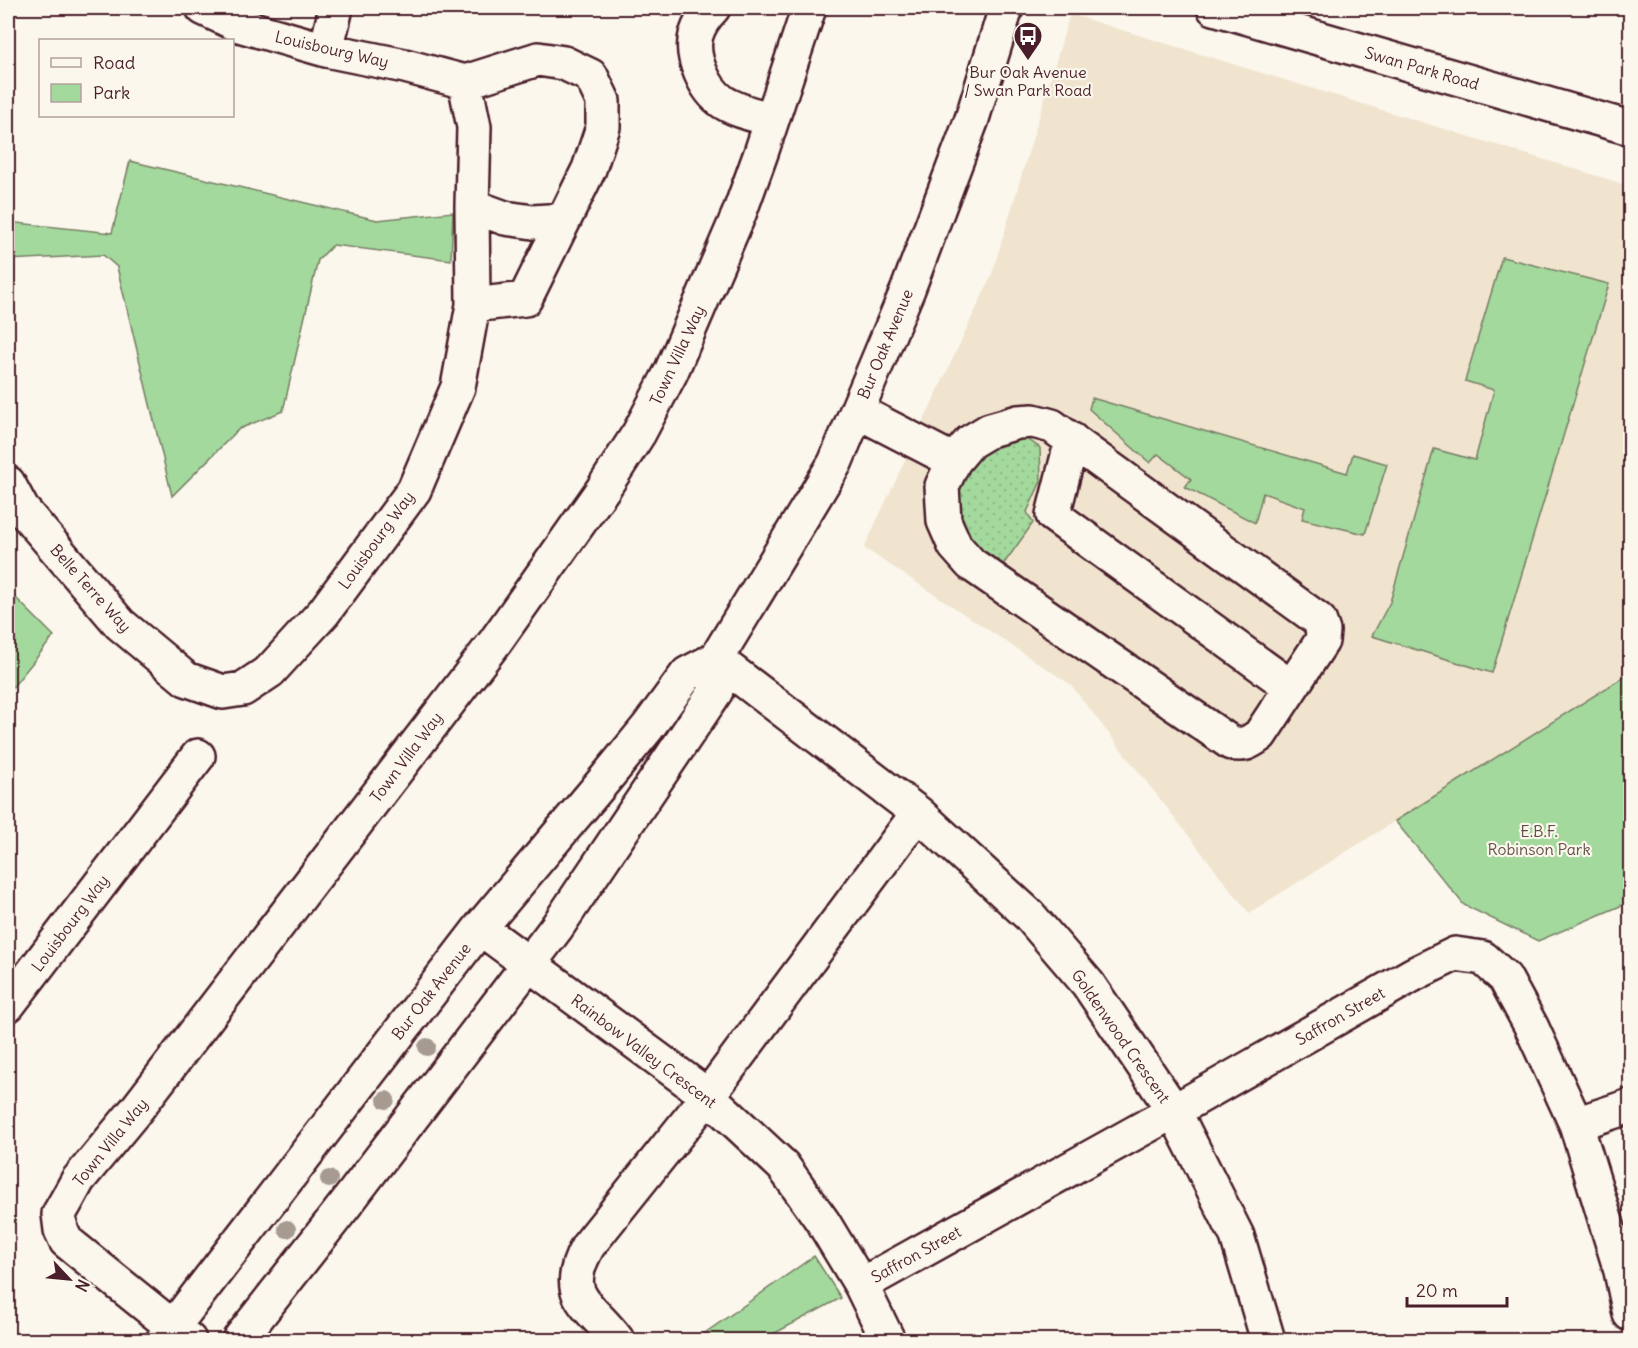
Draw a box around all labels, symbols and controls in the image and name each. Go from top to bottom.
bus stop icon: Bur Oak Avenue / Swan Park Road [1012,20,1044,62]
street label: Louisbourg Way [273,26,391,72]
legend [39,39,234,117]
street label: Swan Park Road [1363,42,1481,94]
text: Road [93,51,136,74]
place label: Bur Oak Avenue / Swan Park Road [964,62,1092,100]
text: Park [93,81,130,104]
street label: Bur Oak Avenue [853,286,917,402]
street label: Town Villa Way [645,302,709,408]
street label: Louisbourg Way [334,487,418,593]
street label: Belle Terre Way [46,540,136,636]
street label: Town Villa Way [366,708,446,806]
park label: E.B.F. Robinson Park [1487,821,1591,859]
street label: Louisbourg Way [27,871,113,975]
street label: Bur Oak Avenue [387,939,475,1043]
street label: Goldenwood Crescent [1067,965,1175,1107]
street label: Saffron Street [1292,982,1389,1050]
street label: Rainbow Valley Crescent [567,990,721,1113]
street label: Town Villa Way [68,1094,152,1190]
street label: Saffron Street [868,1221,965,1287]
north arrow [39,1249,99,1309]
scale bar [1407,1270,1508,1308]
text: N [71,1276,94,1295]
text: 20 m [1416,1279,1458,1302]

